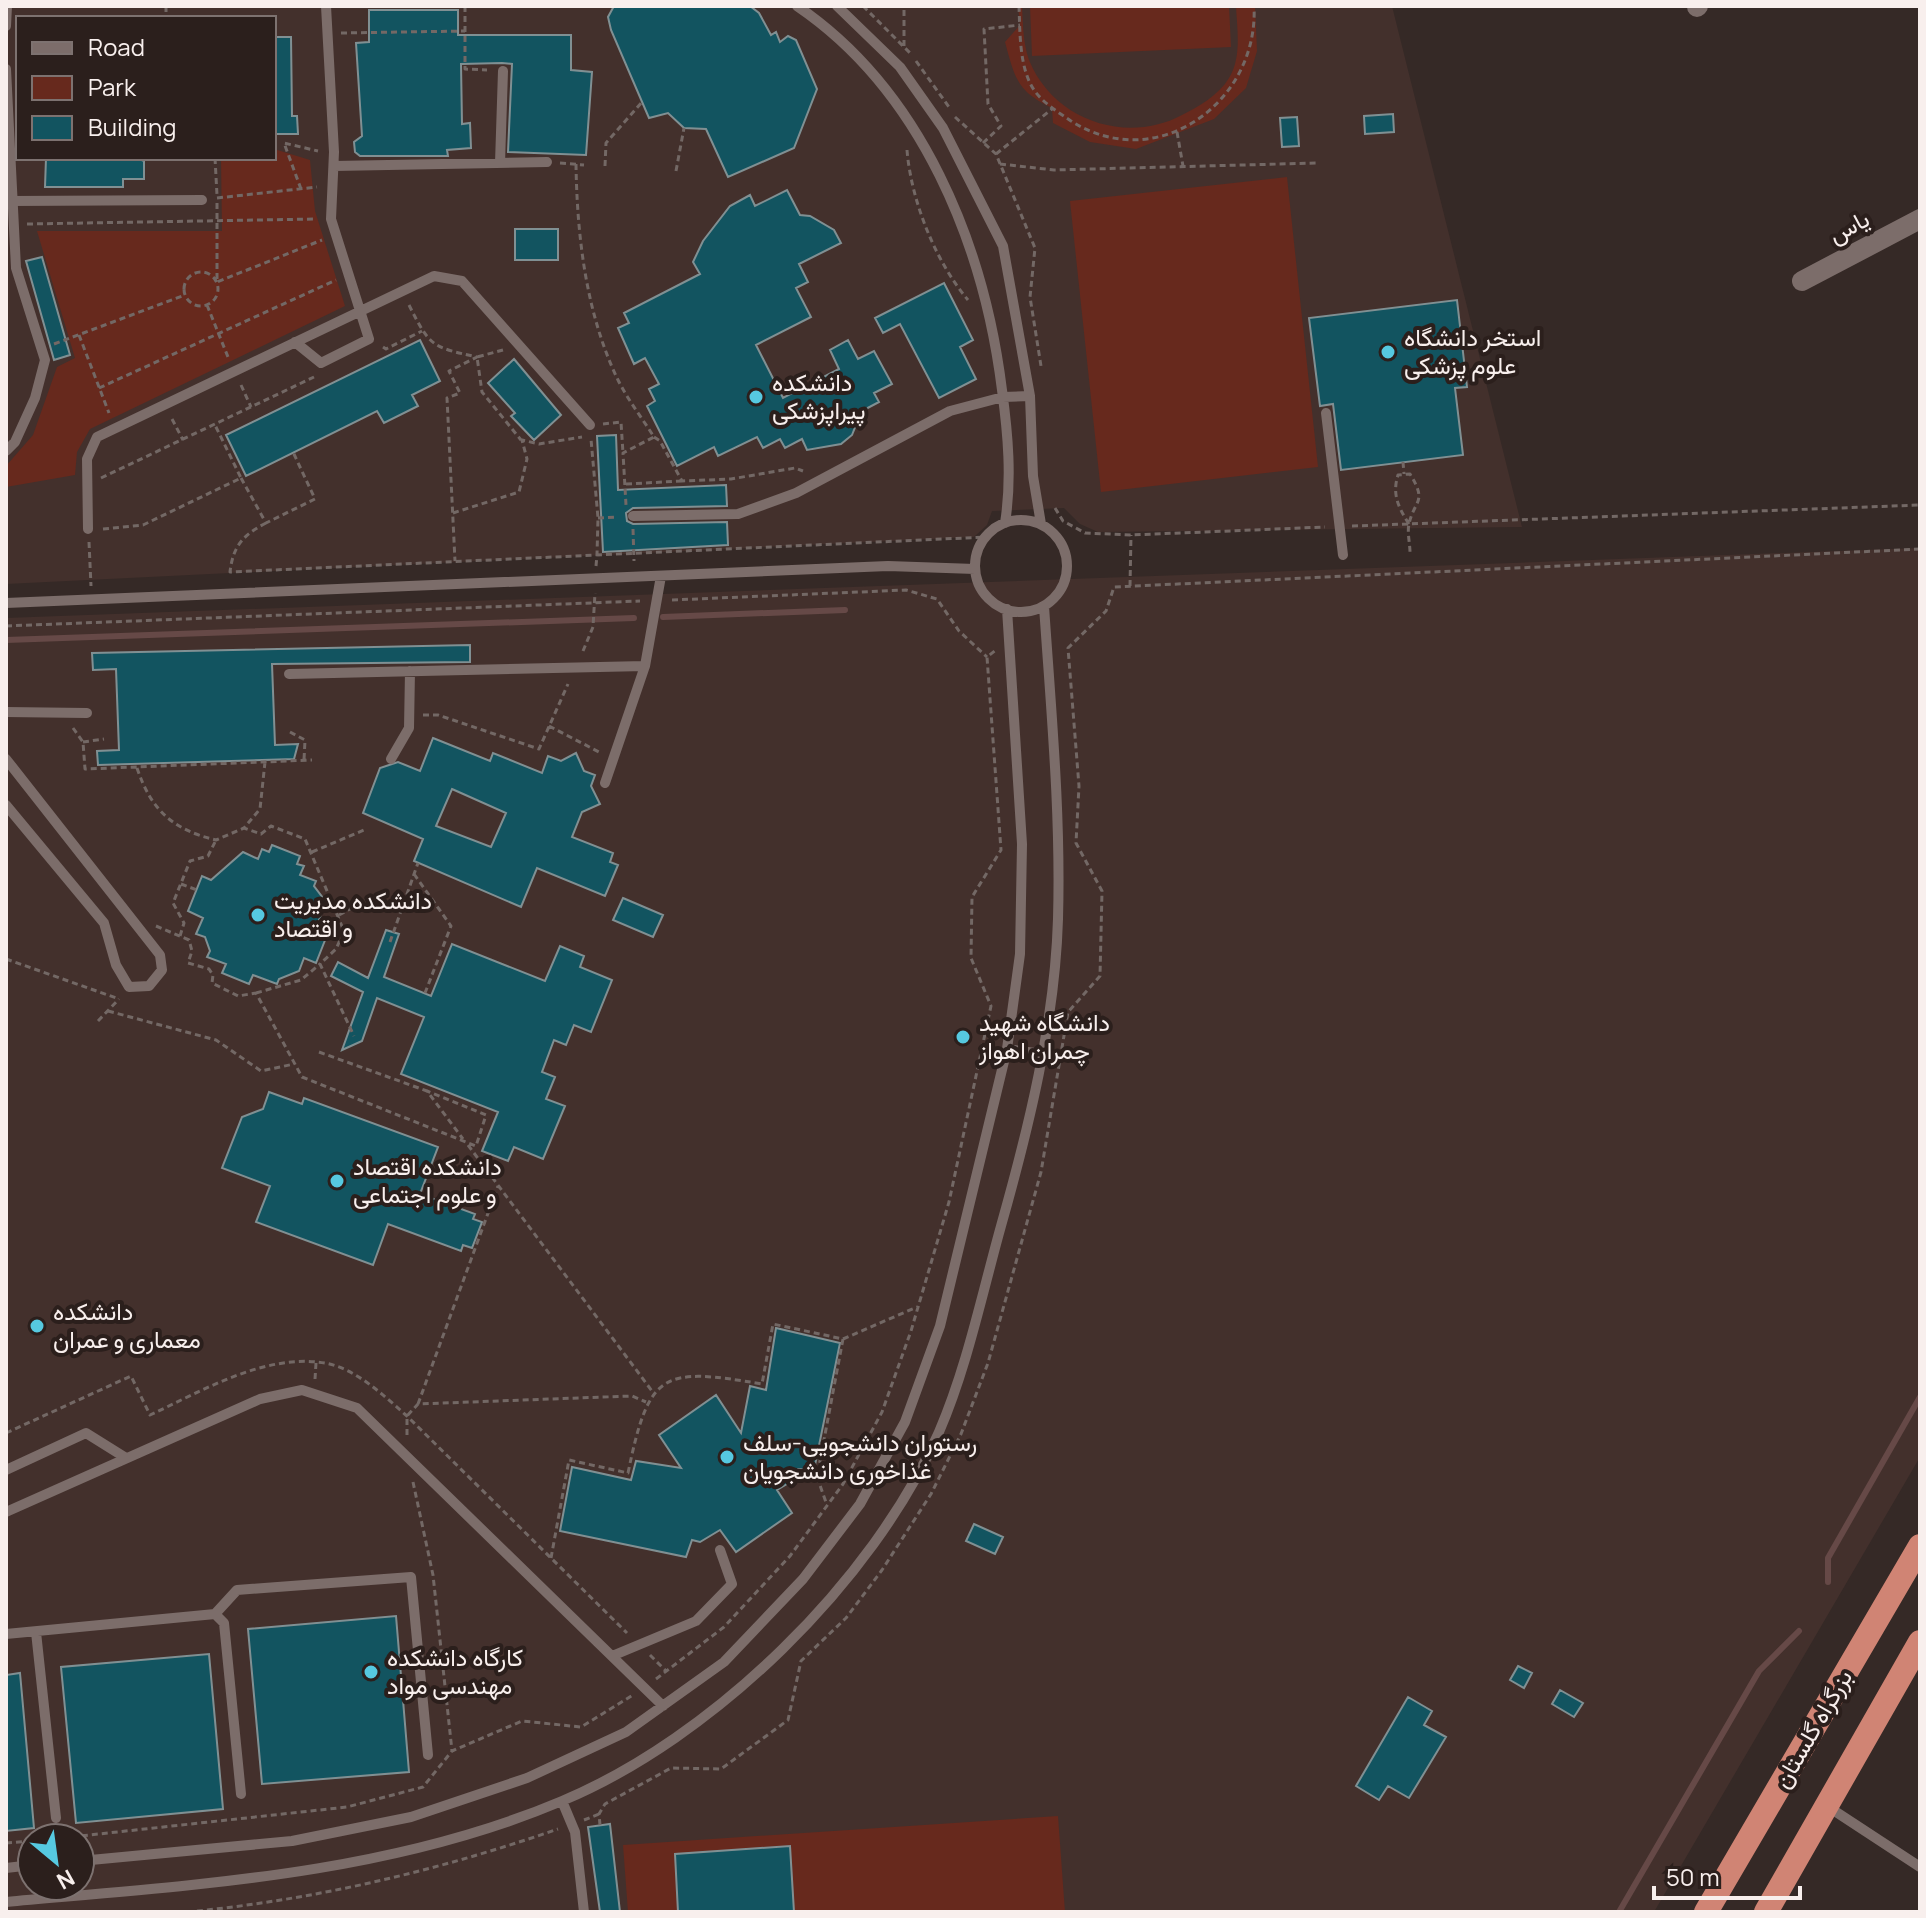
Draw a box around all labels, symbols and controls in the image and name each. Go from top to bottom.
legend [16,16,276,160]
text: Road [88,30,145,63]
text: Park [88,70,137,103]
text: Building [88,110,176,143]
street label: یاس [1822,201,1875,250]
place label: استخر دانشگاه علوم پزشکی [1404,320,1541,382]
marker: استخر دانشگاه علوم پزشکی [1379,343,1397,361]
place label: دانشکده پیراپزشکی [772,365,865,427]
marker: دانشکده پیراپزشکی [747,388,765,406]
place label: دانشکده مدیریت و اقتصاد [274,883,432,944]
marker: دانشکده مدیریت و اقتصاد [249,906,267,924]
place label: دانشگاه شهید چمران اهواز [978,1005,1110,1067]
marker: دانشگاه شهید چمران اهواز [954,1028,972,1046]
place label: دانشکده اقتصاد و علوم اجتماعی [353,1149,502,1211]
marker: دانشکده اقتصاد و علوم اجتماعی [328,1172,346,1190]
place label: دانشکده معماری و عمران [53,1294,201,1355]
marker: دانشکده معماری و عمران [28,1317,46,1335]
place label: رستوران دانشجویی-سلف غذاخوری دانشجویان [743,1425,977,1486]
marker: رستوران دانشجویی-سلف غذاخوری دانشجویان [718,1448,736,1466]
place label: کارگاه دانشکده مهندسی مواد [387,1640,523,1701]
marker: کارگاه دانشکده مهندسی مواد [362,1663,380,1681]
street label: بزرگراه گلستان [1764,1663,1859,1794]
north arrow [16,1822,96,1902]
scale bar [1654,1850,1800,1900]
text: 50 m [1666,1860,1720,1893]
text: N [52,1863,80,1896]

